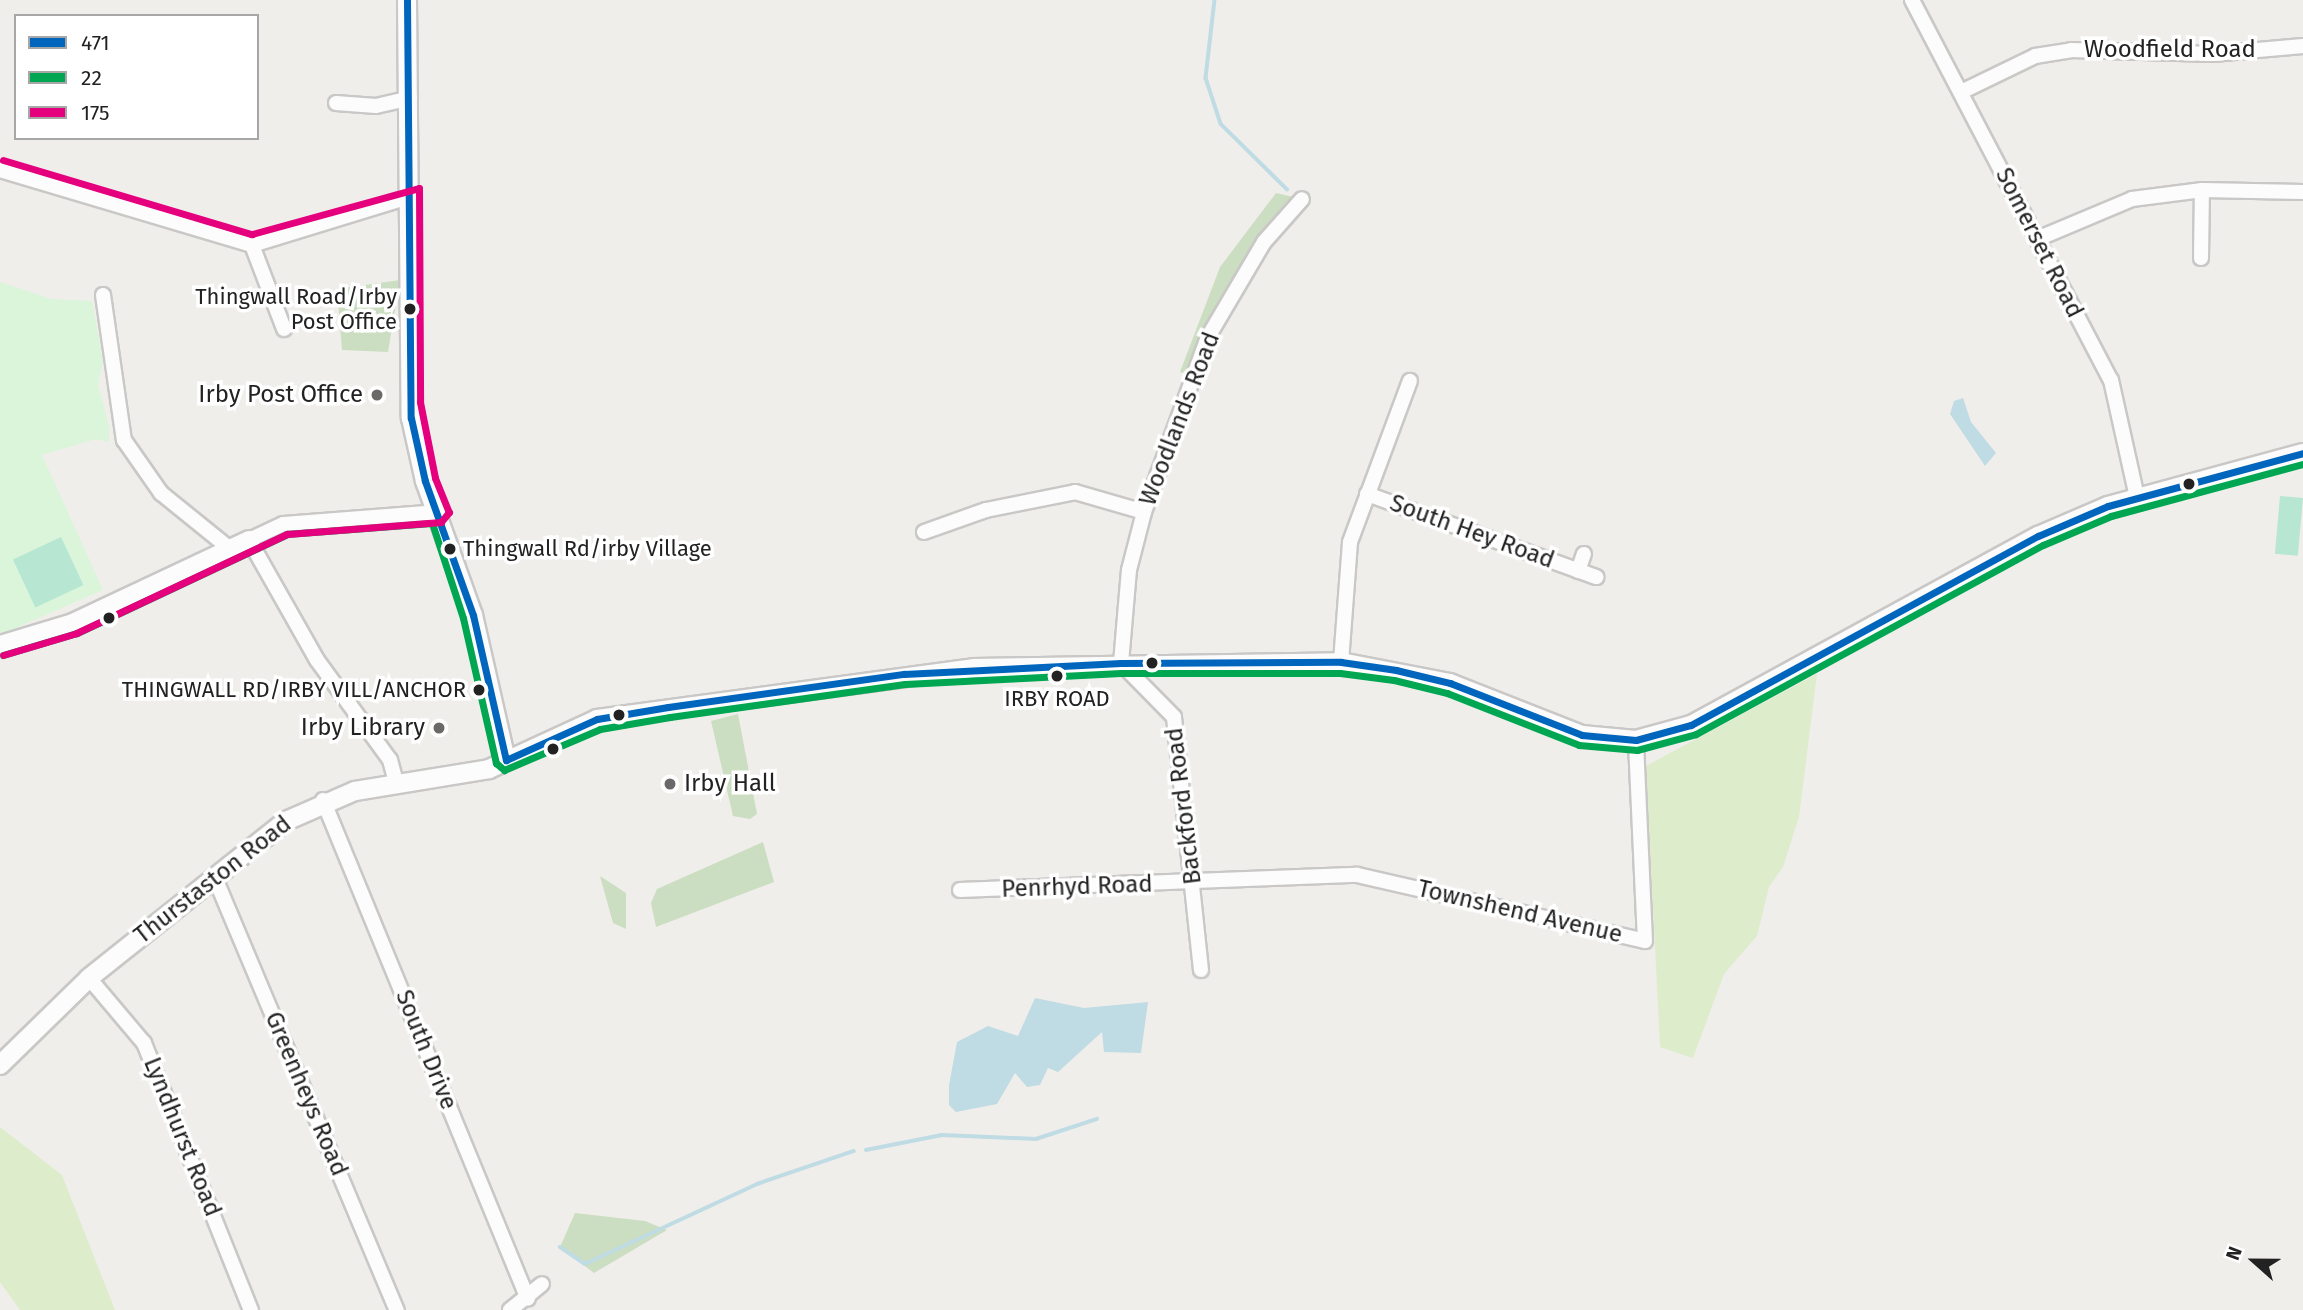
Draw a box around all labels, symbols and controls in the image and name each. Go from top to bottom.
legend [14,14,259,140]
text: 471 [81,30,110,56]
street label: Woodfield Road [2084,36,2256,64]
text: 22 [81,65,102,91]
text: 175 [81,100,110,126]
street label: Somerset Road [1989,163,2089,323]
place label: Thingwall Road/Irby Post Office [195,283,397,334]
marker: Thingwall Road/Irby Post Office [403,302,417,316]
street label: Woodlands Road [1134,328,1226,510]
place label: Irby Post Office [198,381,363,409]
marker: Irby Post Office [369,387,385,403]
unlabelled marker [2182,477,2196,491]
street label: South Hey Road [1386,489,1558,575]
place label: Thingwall Rd/irby Village [463,536,712,562]
marker: Thingwall Rd/irby Village [443,542,457,556]
unlabelled marker [102,611,116,625]
unlabelled marker [1145,656,1159,670]
marker: IRBY ROAD [1050,669,1064,683]
place label: THINGWALL RD/IRBY VILL/ANCHOR [122,677,466,703]
marker: THINGWALL RD/IRBY VILL/ANCHOR [472,683,486,697]
place label: IRBY ROAD [1004,686,1110,712]
unlabelled marker [612,708,626,722]
place label: Irby Library [301,714,425,742]
marker: Irby Library [431,720,447,736]
street label: Backford Road [1160,726,1208,886]
unlabelled marker [546,742,560,756]
place label: Irby Hall [684,770,776,798]
marker: Irby Hall [662,776,678,792]
street label: Thurstaston Road [129,810,297,950]
street label: Penrhyd Road [1001,870,1153,904]
street label: Townshend Avenue [1415,874,1625,950]
street label: South Drive [389,986,463,1114]
street label: Greenheys Road [258,1008,354,1180]
street label: Lyndhurst Road [137,1053,227,1221]
north arrow [2219,1226,2289,1296]
text: N [2221,1243,2247,1263]

